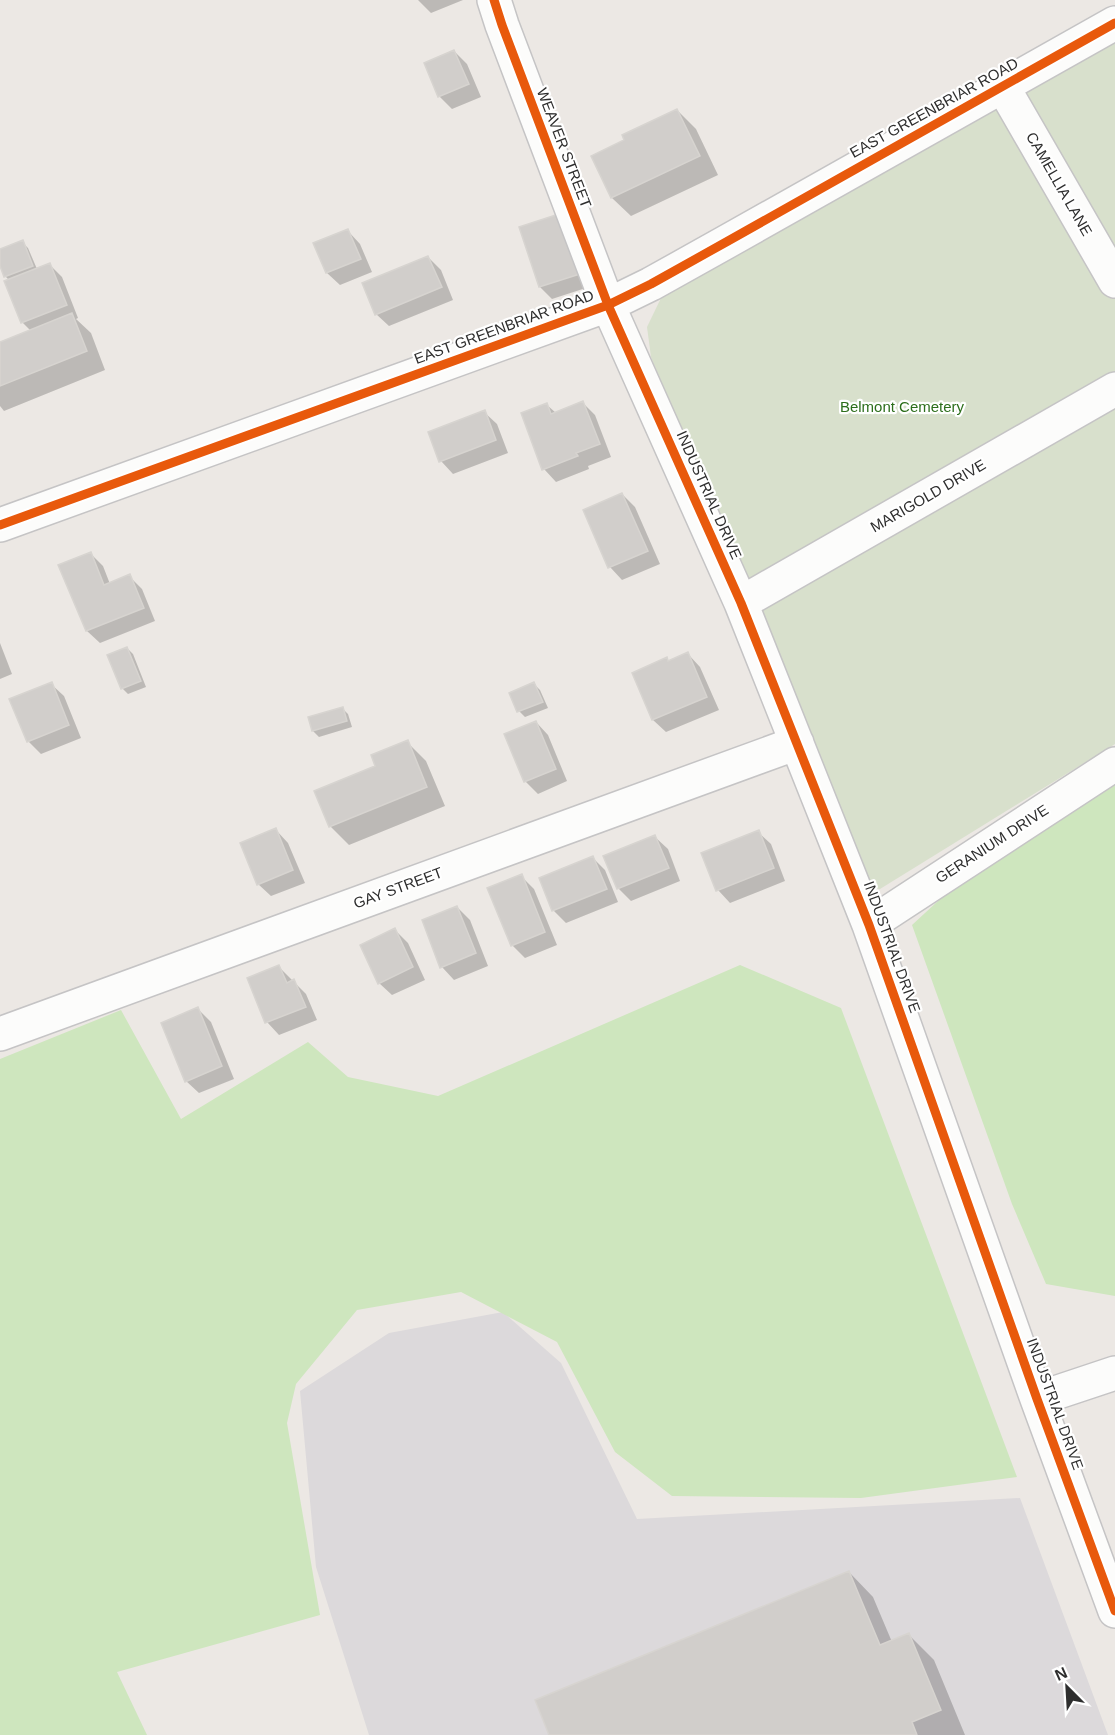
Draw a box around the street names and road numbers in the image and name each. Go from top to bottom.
street label: EAST GREENBRIAR ROAD [847,54,1021,161]
street label: WEAVER STREET [534,85,595,210]
street label: CAMELLIA LANE [1023,129,1096,239]
street label: EAST GREENBRIAR ROAD [412,286,596,367]
street label: INDUSTRIAL DRIVE [673,428,745,562]
street label: MARIGOLD DRIVE [867,456,988,535]
street label: GERANIUM DRIVE [932,801,1051,886]
street label: GAY STREET [351,864,445,912]
street label: INDUSTRIAL DRIVE [861,879,924,1015]
street label: INDUSTRIAL DRIVE [1024,1336,1087,1472]

